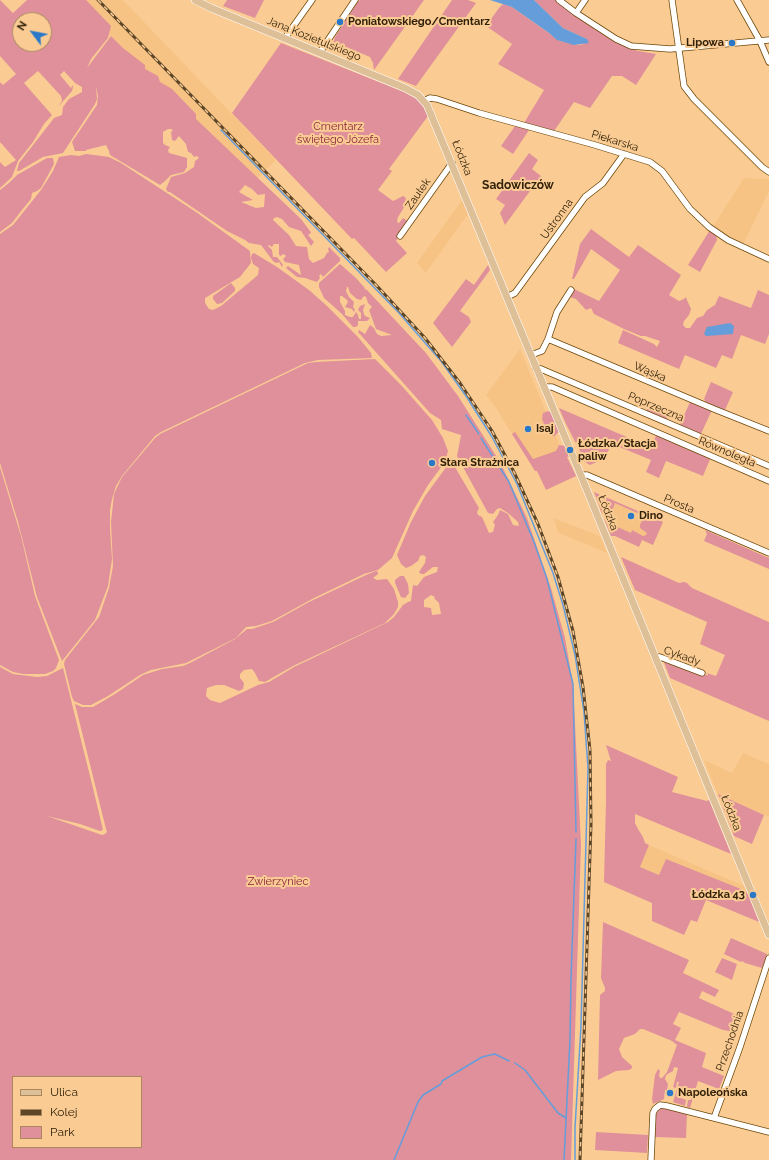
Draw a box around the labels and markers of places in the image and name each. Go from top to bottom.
place label: Poniatowskiego/Cmentarz [348,15,490,29]
marker: Poniatowskiego/Cmentarz [335,17,345,27]
place label: Lipowa [686,36,724,50]
marker: Lipowa [727,38,737,48]
place label: Isaj [536,422,554,436]
marker: Isaj [523,424,533,434]
place label: Łódzka/Stacja paliw [578,437,656,463]
marker: Łódzka/Stacja paliw [565,445,575,455]
place label: Stara Strażnica [440,456,519,470]
marker: Stara Strażnica [427,458,437,468]
place label: Dino [639,509,663,523]
marker: Dino [626,511,636,521]
place label: Łódzka 43 [692,888,745,902]
marker: Łódzka 43 [748,890,758,900]
place label: Napoleońska [678,1086,747,1100]
marker: Napoleońska [665,1088,675,1098]

